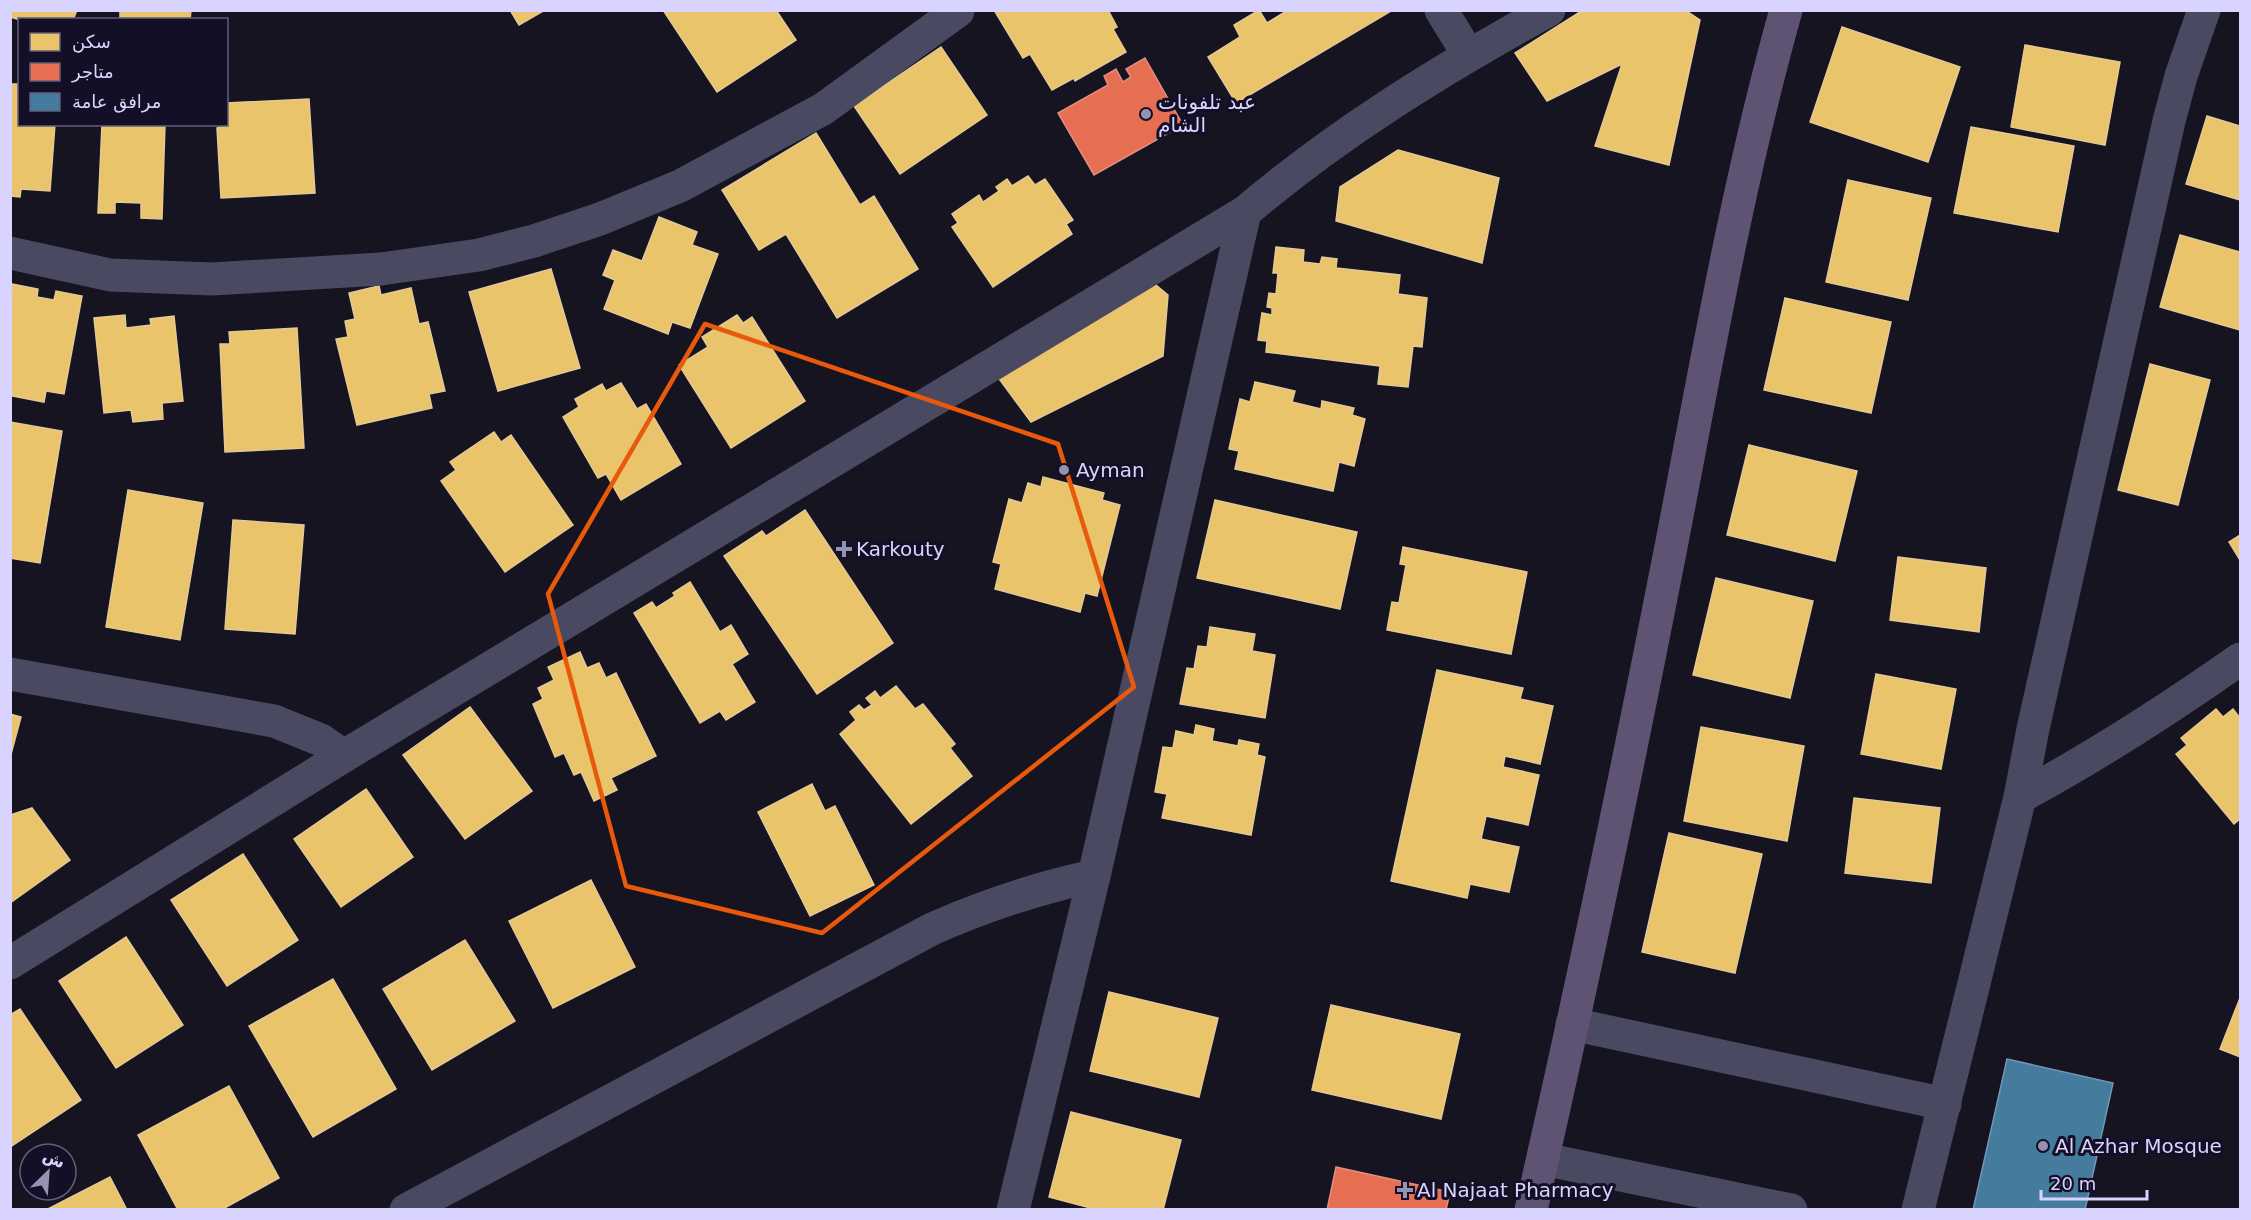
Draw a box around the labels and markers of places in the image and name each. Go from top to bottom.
place label: عبد تلفونات الشام [1158,90,1256,137]
marker: عبد تلفونات الشام [1139,107,1153,121]
place label: Ayman [1076,458,1145,482]
marker: Ayman [1057,463,1071,477]
place label: Karkouty [856,537,945,561]
marker: Karkouty [837,542,851,556]
place label: Al Azhar Mosque [2055,1134,2222,1158]
marker: Al Azhar Mosque [2036,1139,2050,1153]
place label: Al Najaat Pharmacy [1417,1178,1614,1202]
marker: Al Najaat Pharmacy [1398,1183,1412,1197]

